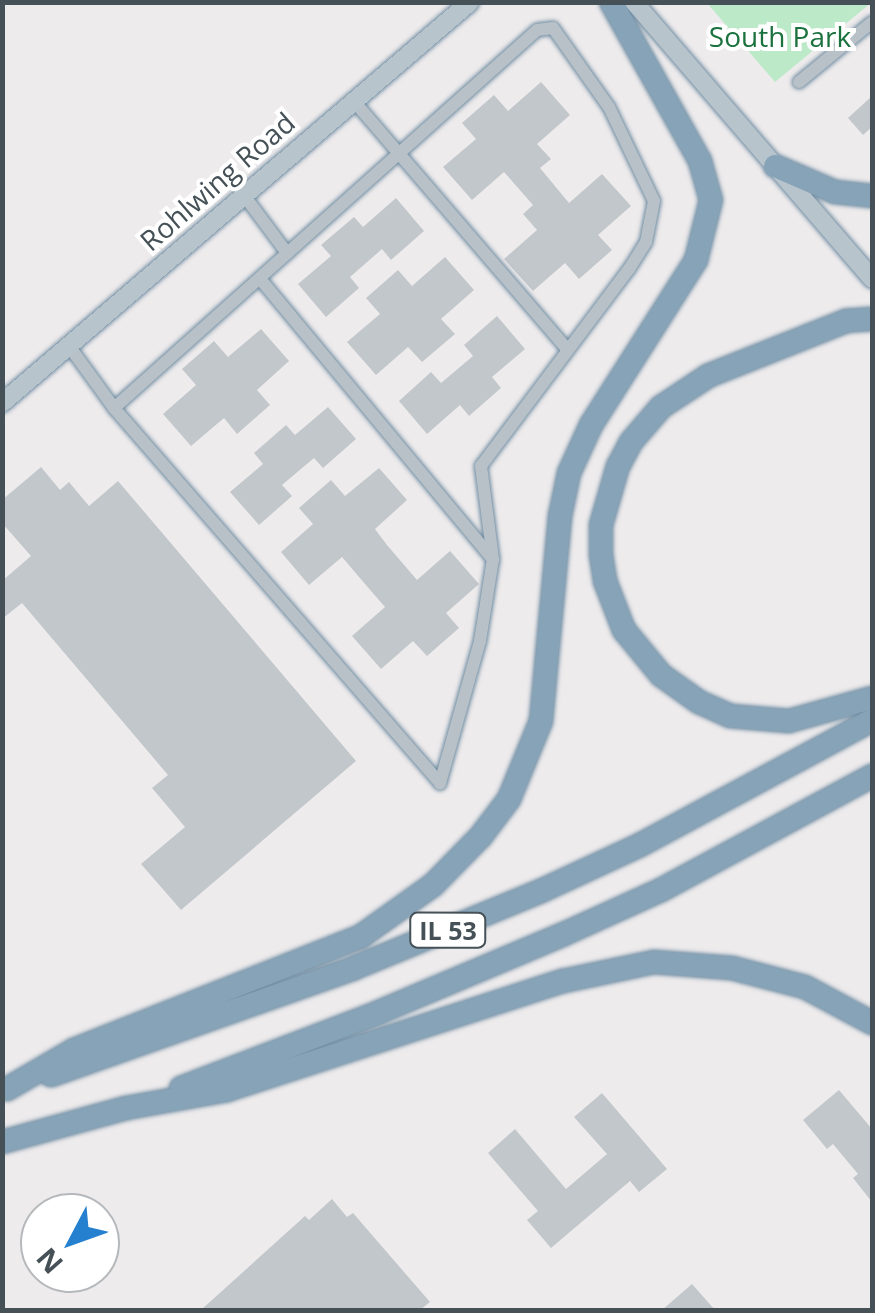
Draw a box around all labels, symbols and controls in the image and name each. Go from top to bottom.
park label: South Park [709,19,851,53]
street label: Rohlwing Road [133,105,301,257]
road number: IL 53 [408,910,488,950]
north arrow [20,1193,120,1293]
text: N [27,1240,71,1282]

